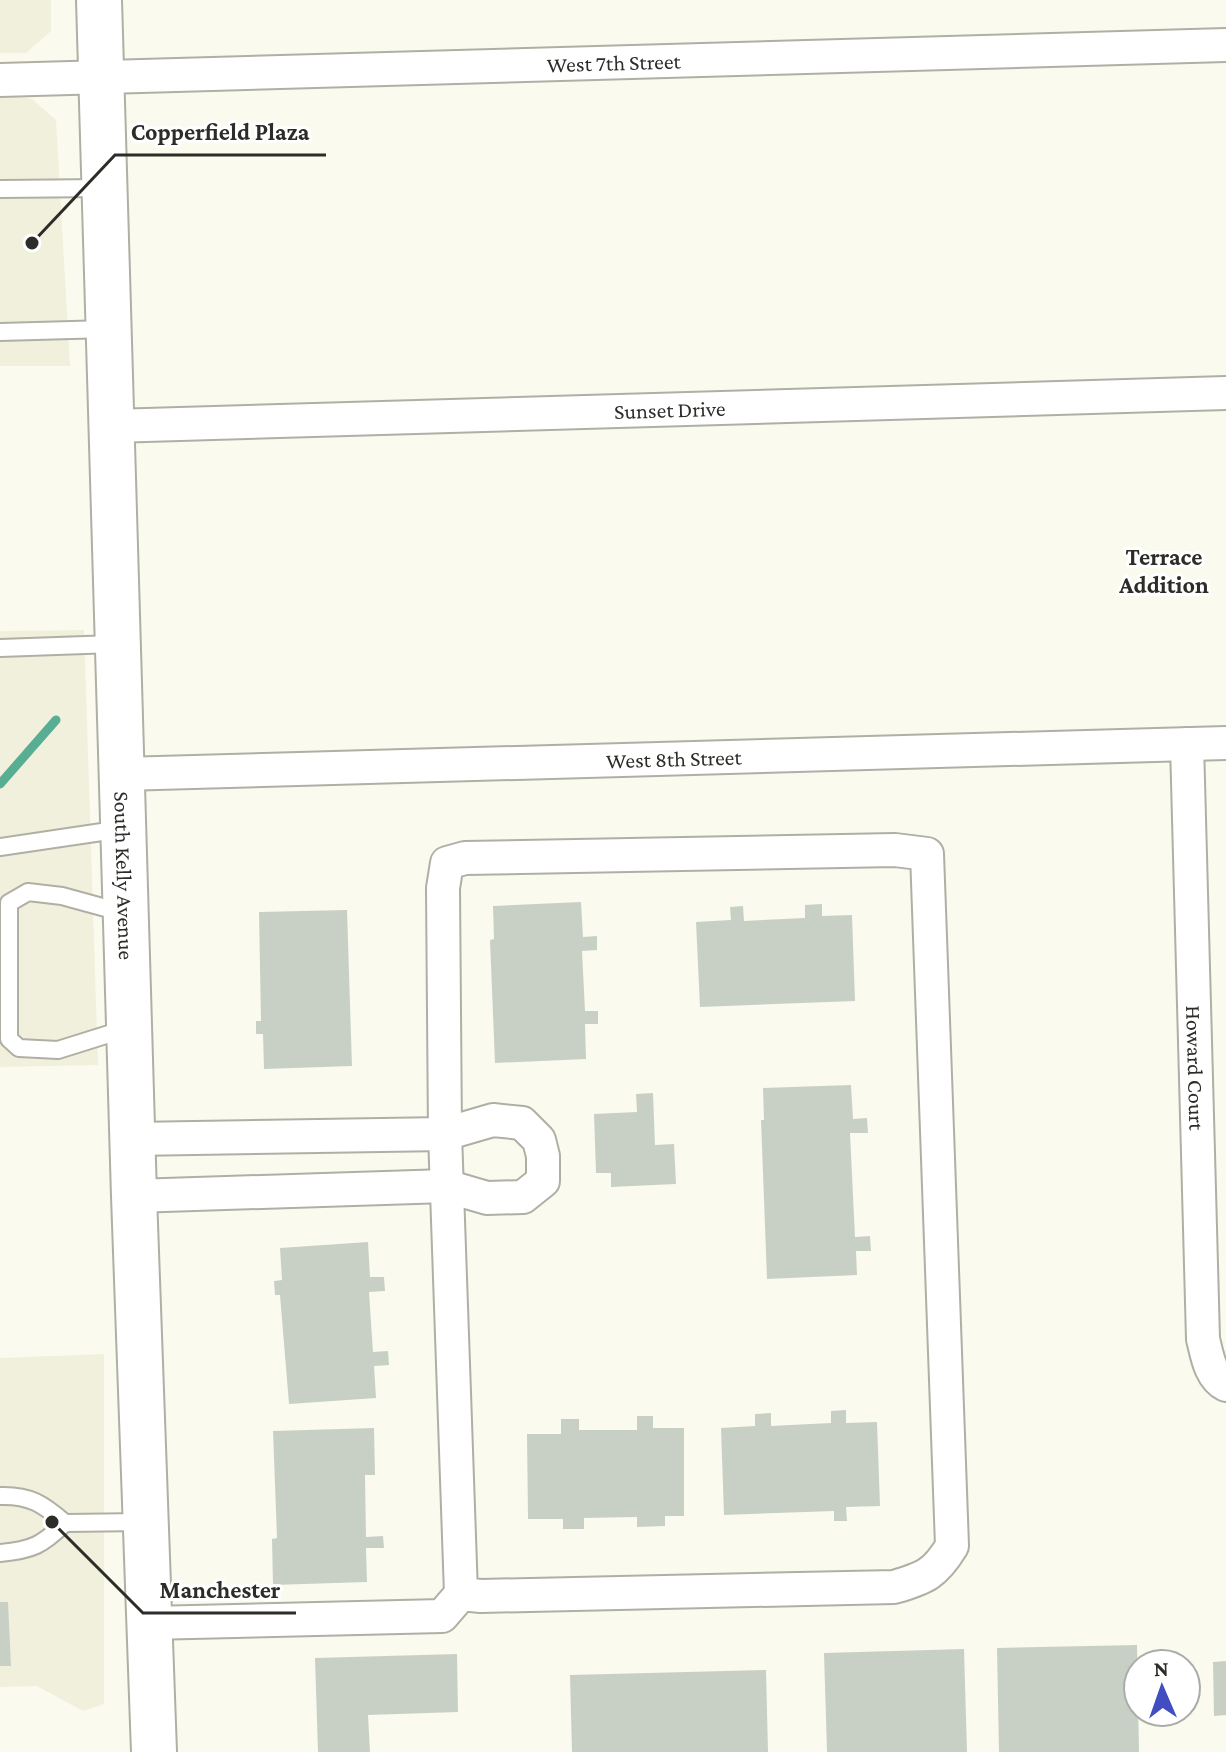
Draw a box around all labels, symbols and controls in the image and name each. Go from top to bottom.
street label: West 7th Street [546,49,682,77]
callout: Copperfield Plaza [115,107,326,155]
text: Copperfield Plaza [131,118,310,145]
street label: Sunset Drive [614,396,726,424]
district label: Terrace Addition [1118,543,1209,598]
street label: West 8th Street [606,745,743,773]
street label: South Kelly Avenue [109,791,139,960]
street label: Howard Court [1181,1005,1209,1132]
callout: Manchester [143,1565,296,1613]
text: Manchester [160,1576,281,1603]
north arrow [1122,1648,1202,1728]
text: N [1153,1656,1169,1681]

